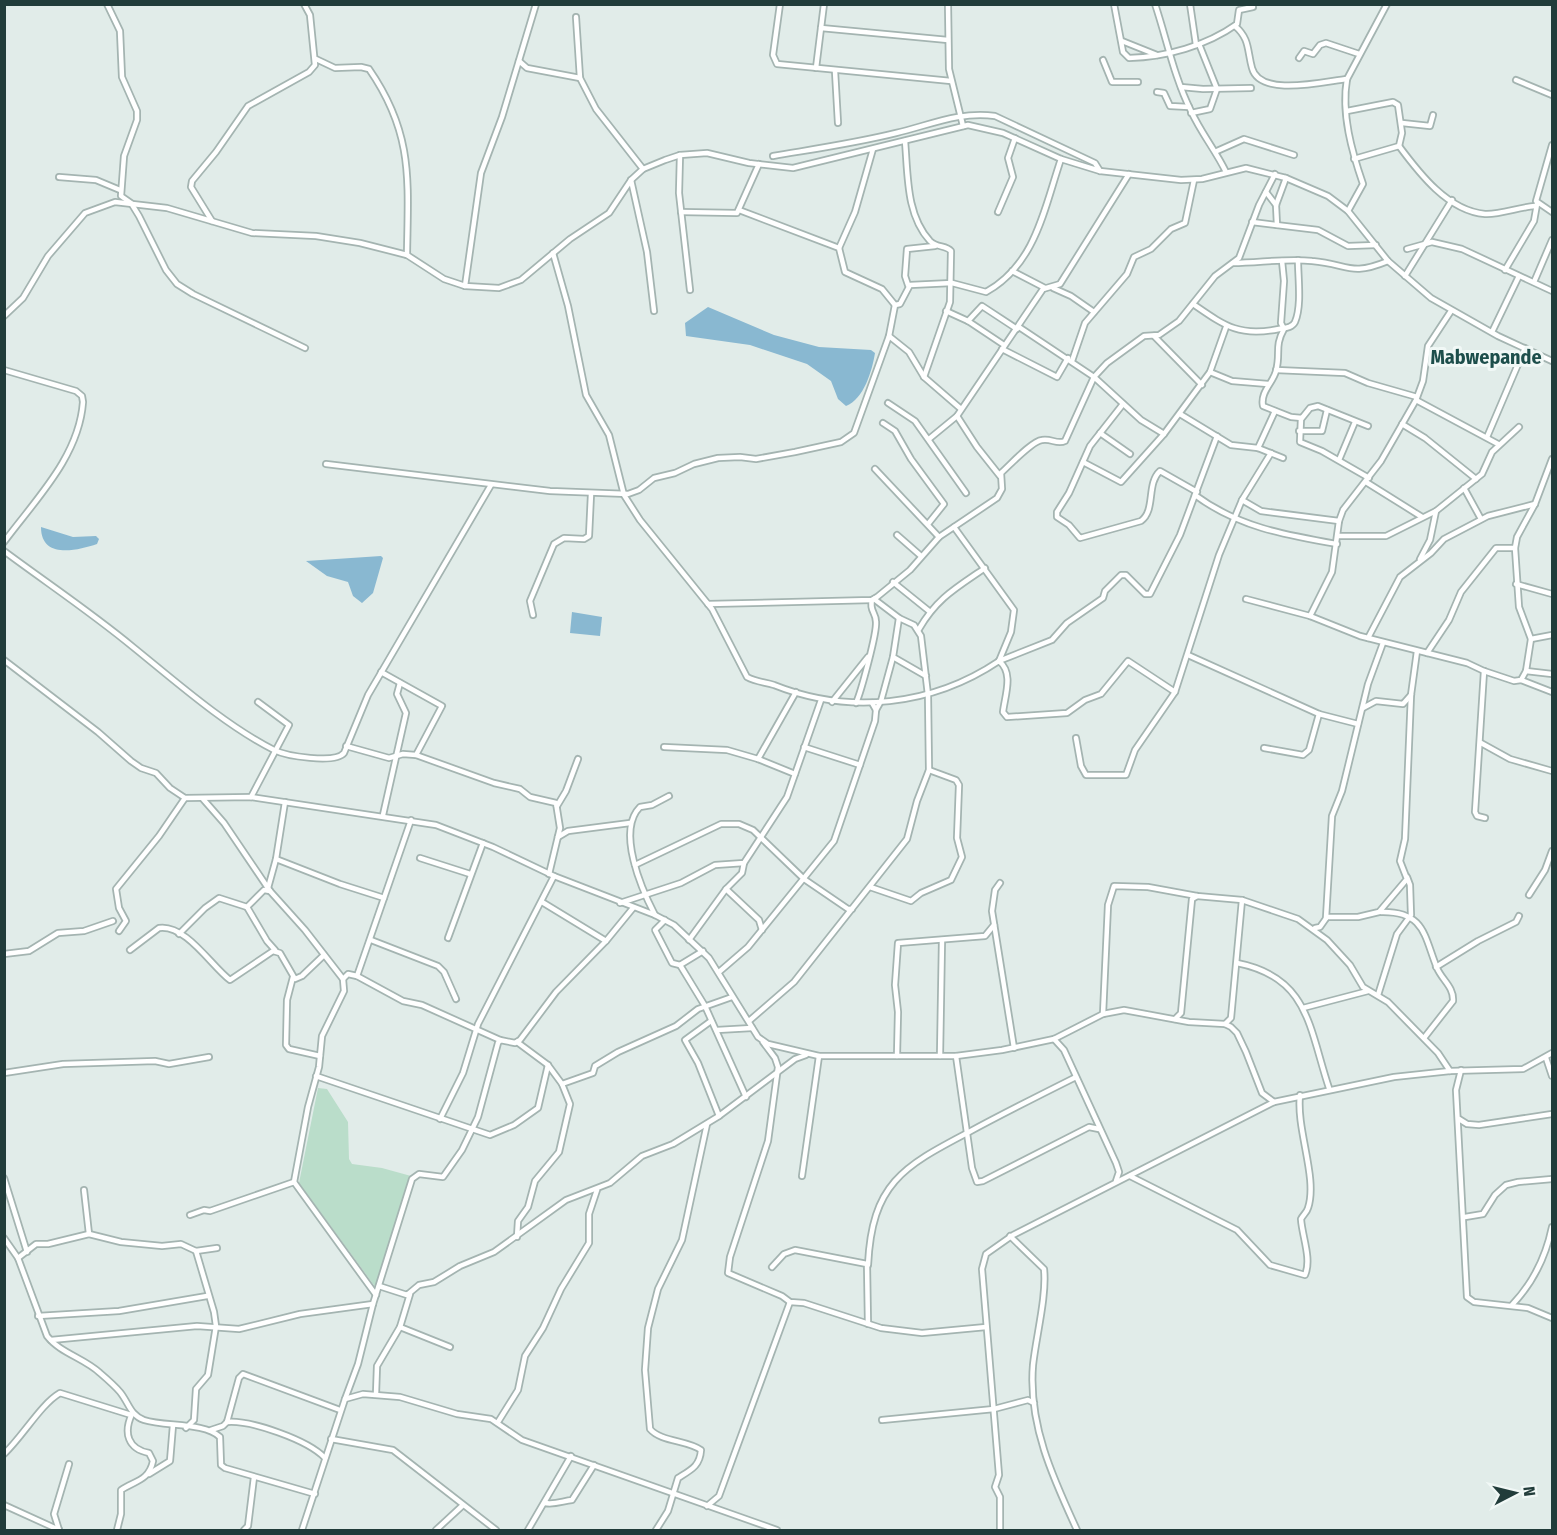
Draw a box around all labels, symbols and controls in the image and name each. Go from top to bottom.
district label: Mabwepande [1430,345,1542,369]
north arrow [1485,1463,1545,1523]
text: N [1519,1485,1539,1497]

